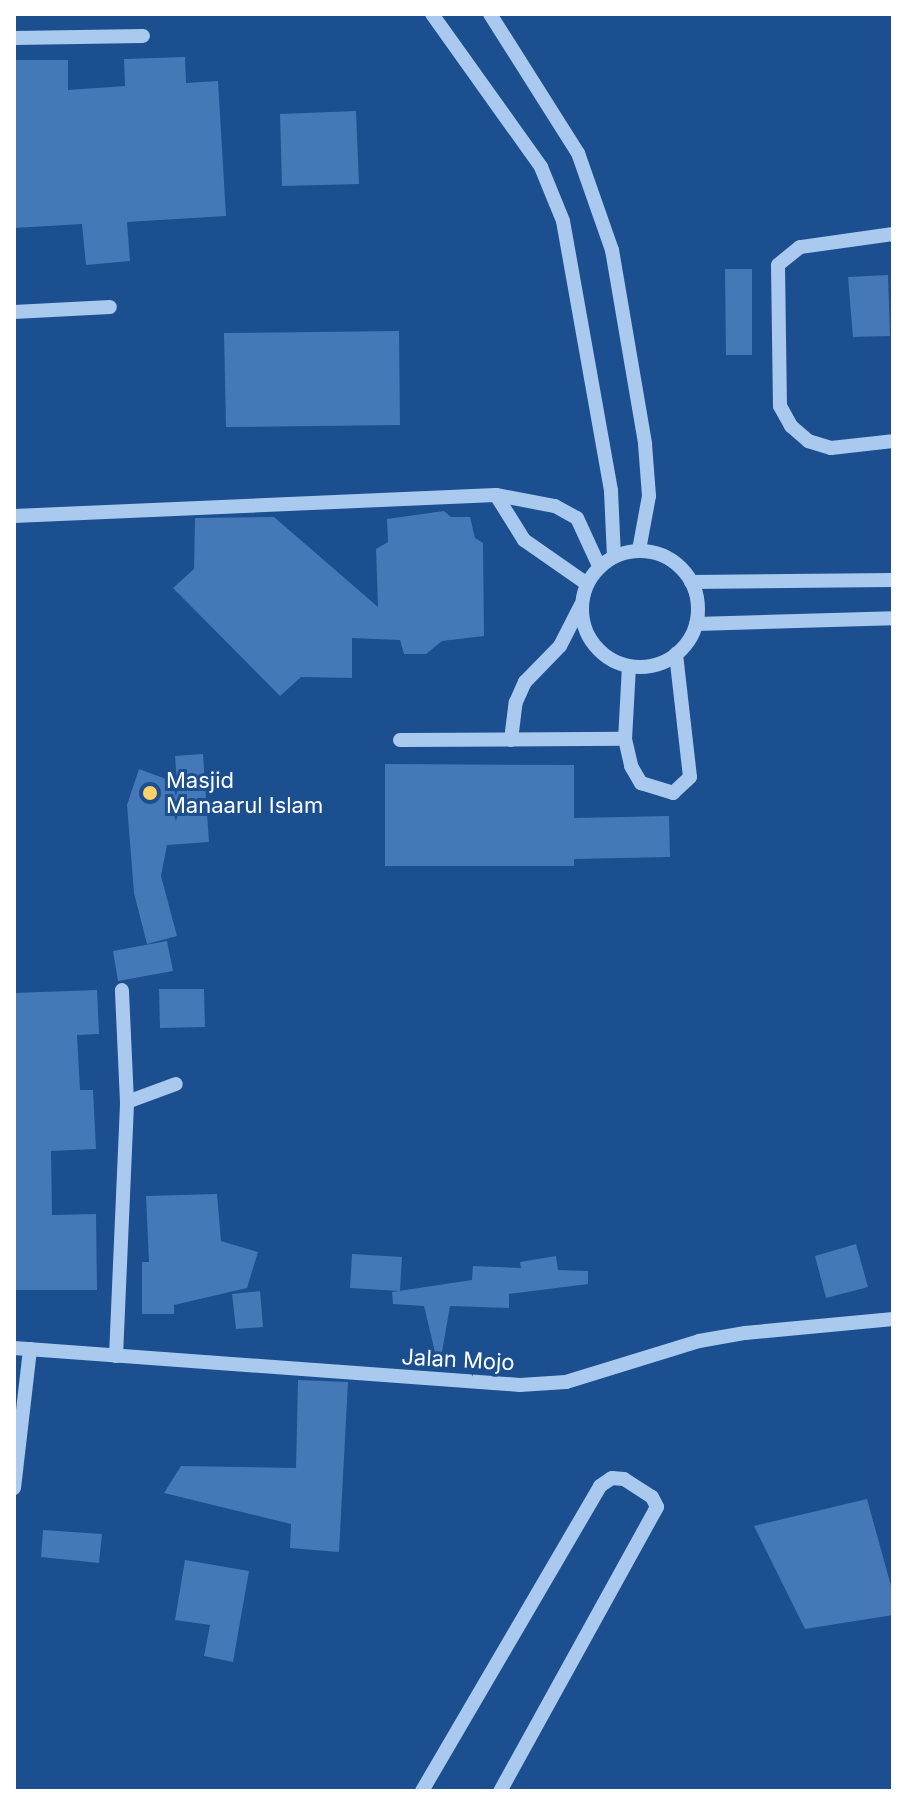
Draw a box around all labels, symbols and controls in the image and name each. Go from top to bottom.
place label: Masjid Manaarul Islam [166,767,323,818]
marker: Masjid Manaarul Islam [141,784,159,802]
street label: Jalan Mojo [401,1344,515,1376]

